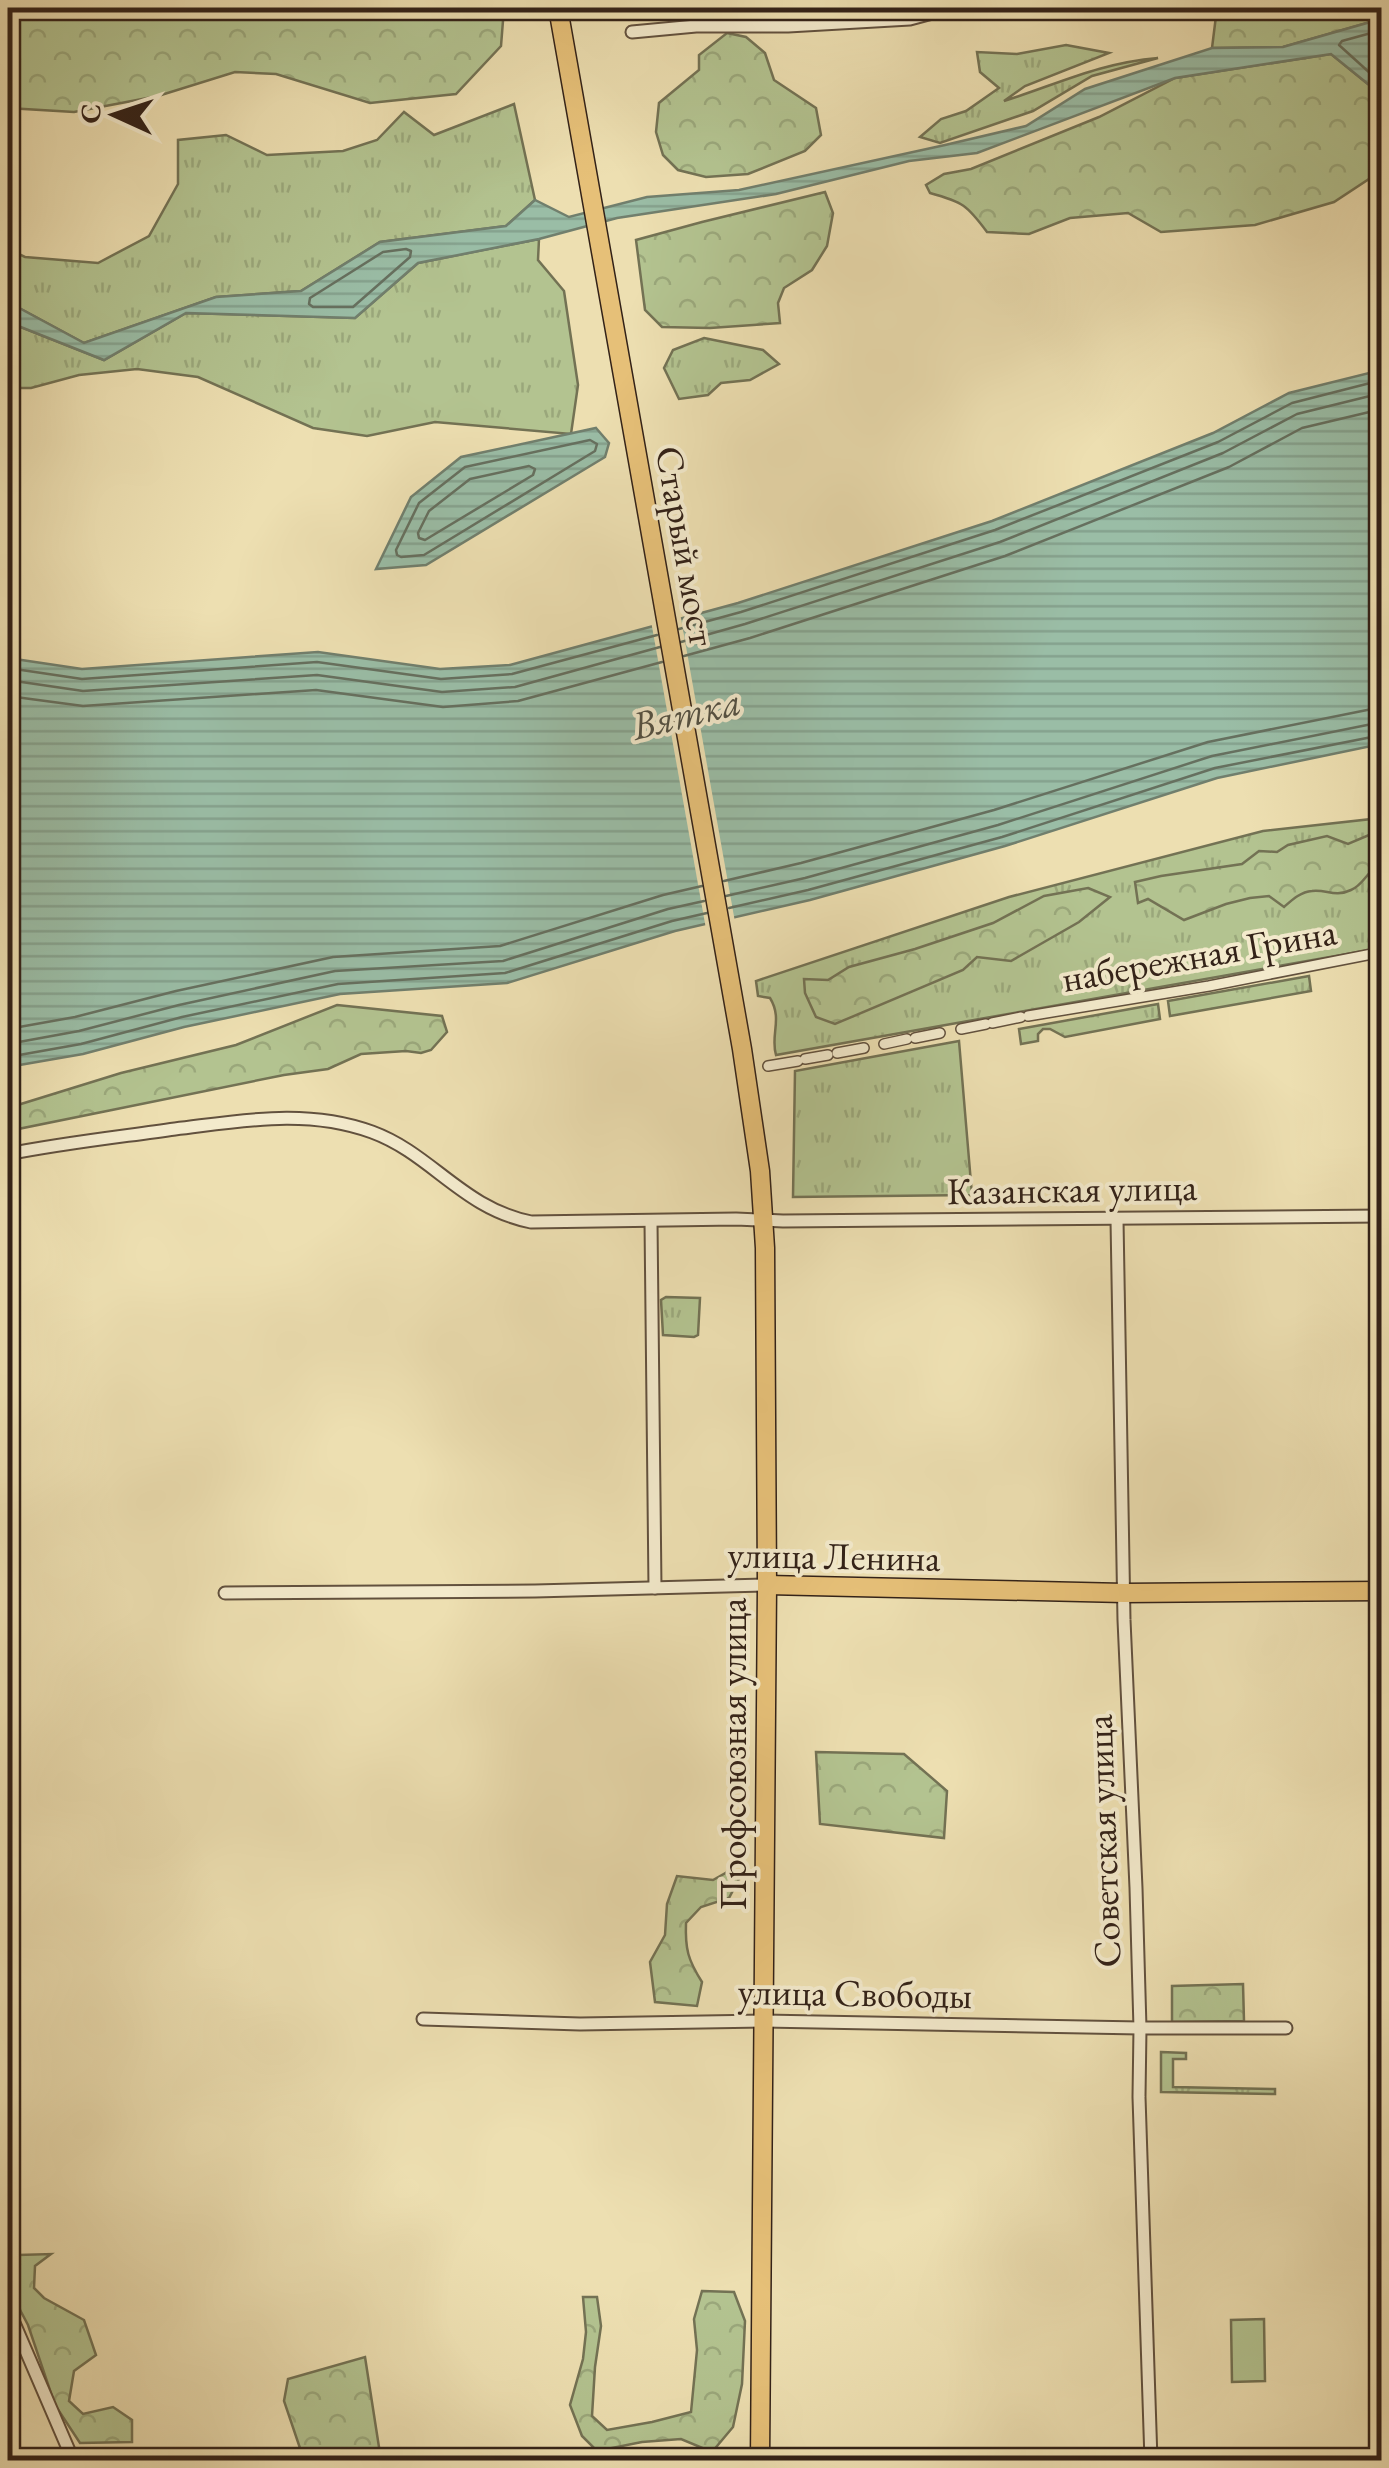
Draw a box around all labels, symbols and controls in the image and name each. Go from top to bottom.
north arrow [65,65,165,165]
text: С [72,103,109,125]
street label: Старый мост [645,442,728,650]
water label: Вятка [625,674,746,752]
street label: набережная Грина [1058,906,1341,1003]
street label: Казанская улица [946,1162,1198,1215]
street label: улица Ленина [727,1529,942,1582]
street label: Профсоюзная улица [708,1597,757,1911]
street label: Советская улица [1074,1713,1131,1968]
street label: улица Свободы [737,1966,973,2019]

